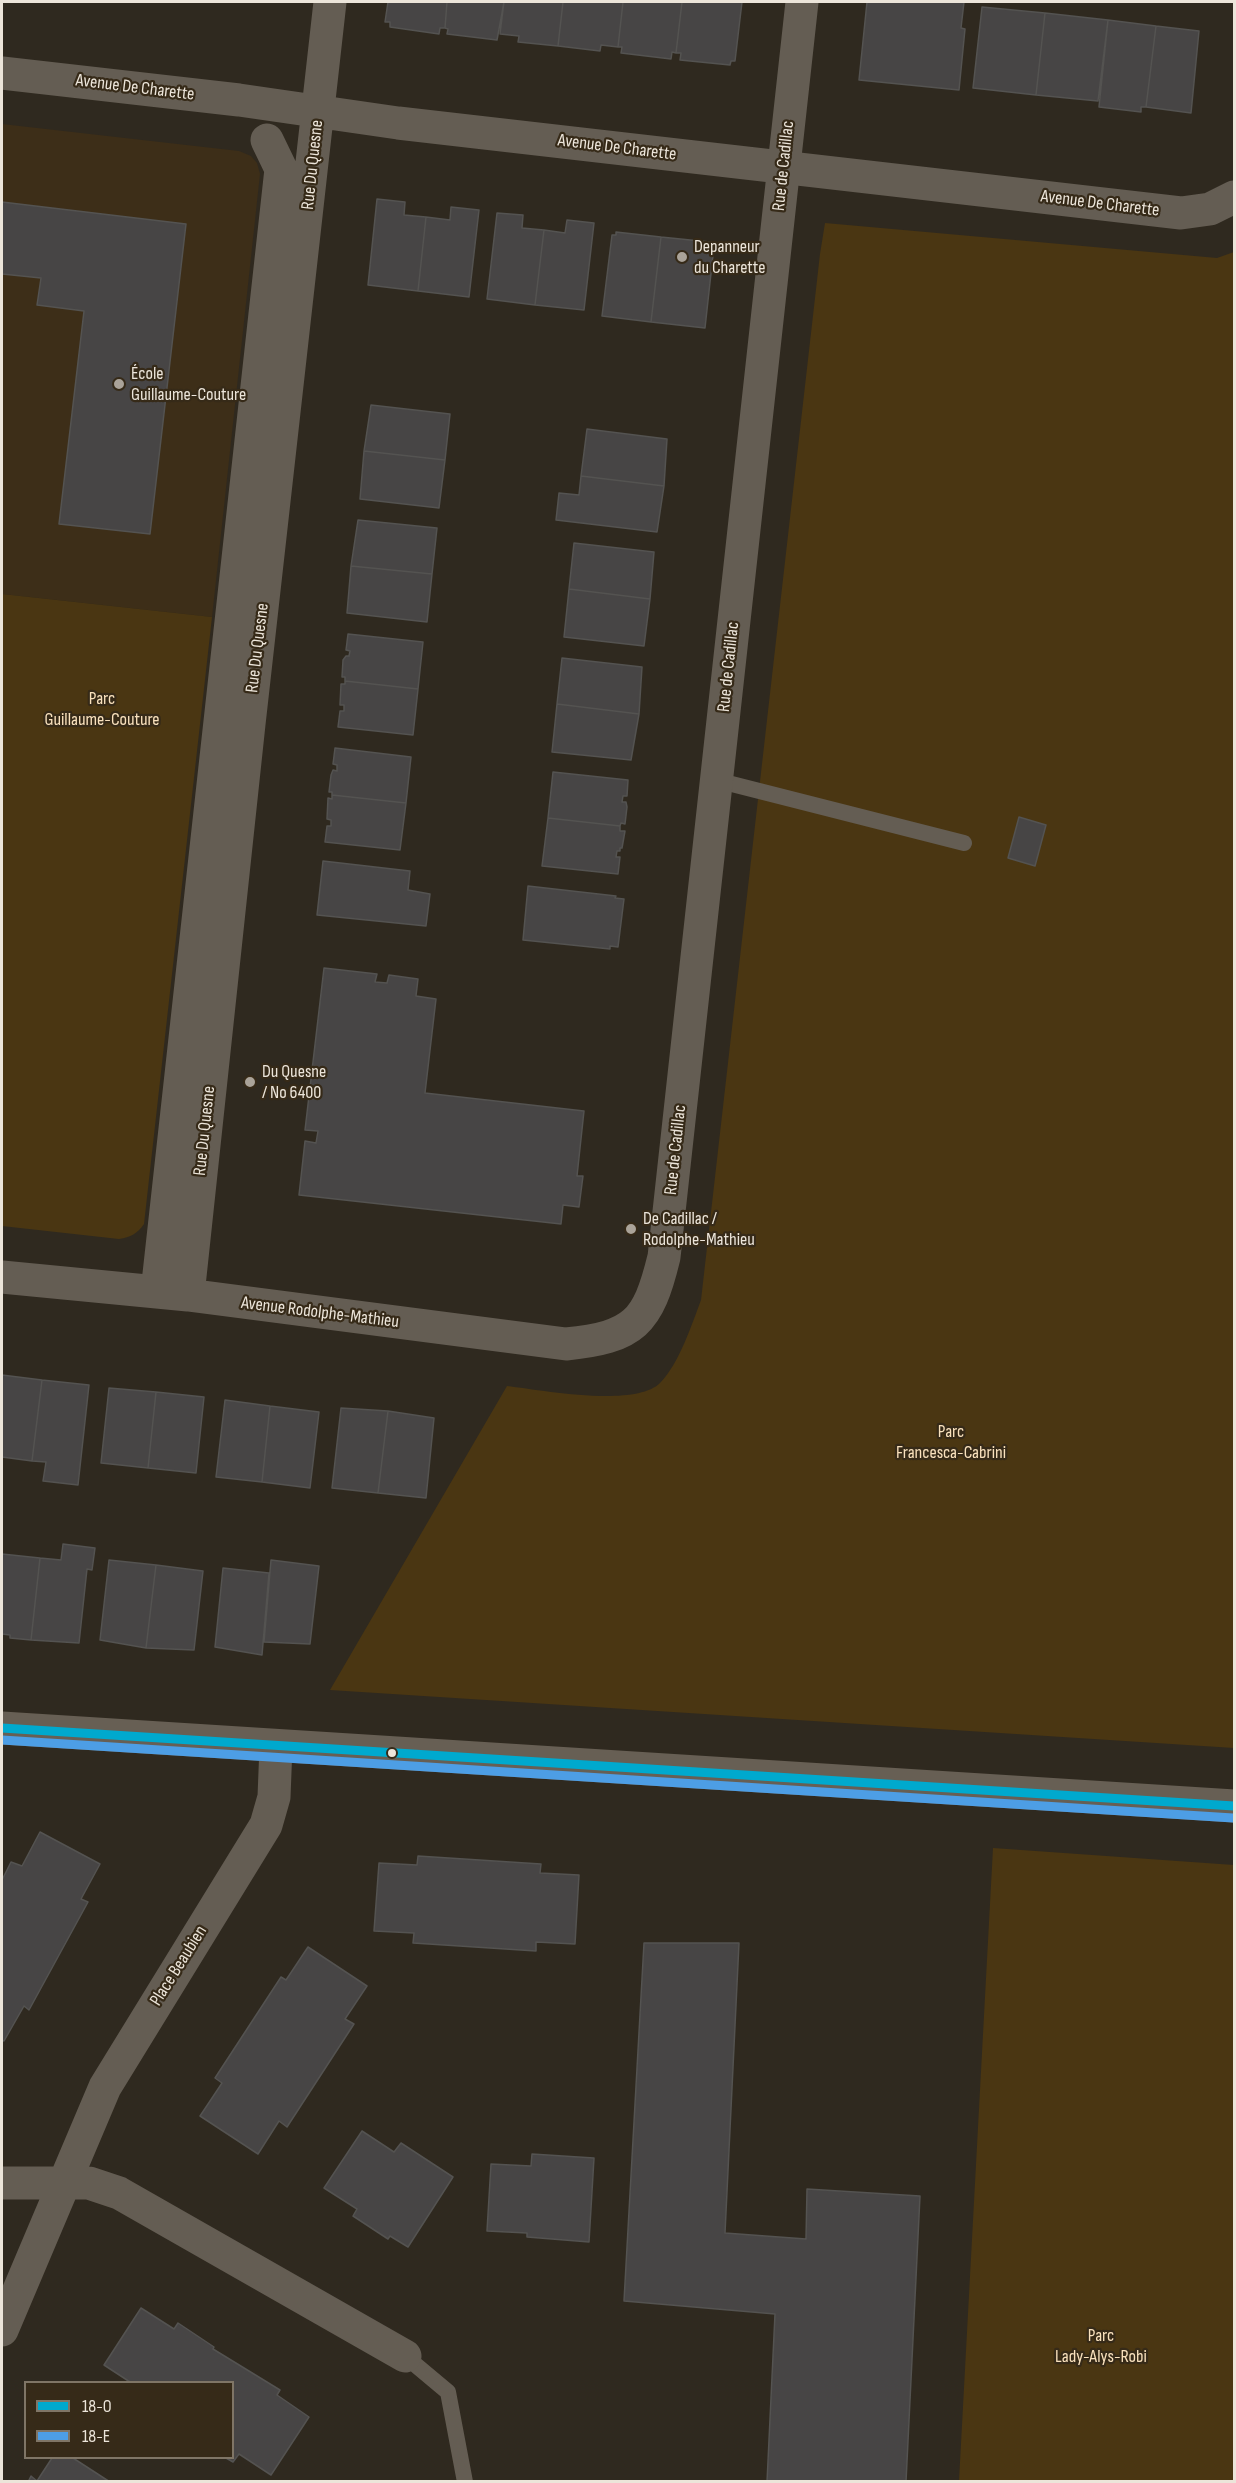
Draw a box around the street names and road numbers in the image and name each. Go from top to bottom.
street label: Avenue De Charette [74,70,196,106]
street label: Rue Du Quesne [298,119,328,211]
street label: Rue de Cadillac [769,120,799,212]
street label: Avenue De Charette [556,130,678,166]
street label: Avenue De Charette [1039,186,1161,222]
street label: Rue Du Quesne [242,602,274,694]
street label: Rue de Cadillac [714,621,744,713]
street label: Rue Du Quesne [190,1085,220,1177]
street label: Rue de Cadillac [661,1104,691,1196]
street label: Avenue Rodolphe-Mathieu [240,1293,400,1333]
street label: Place Beaubien [146,1922,212,2010]

